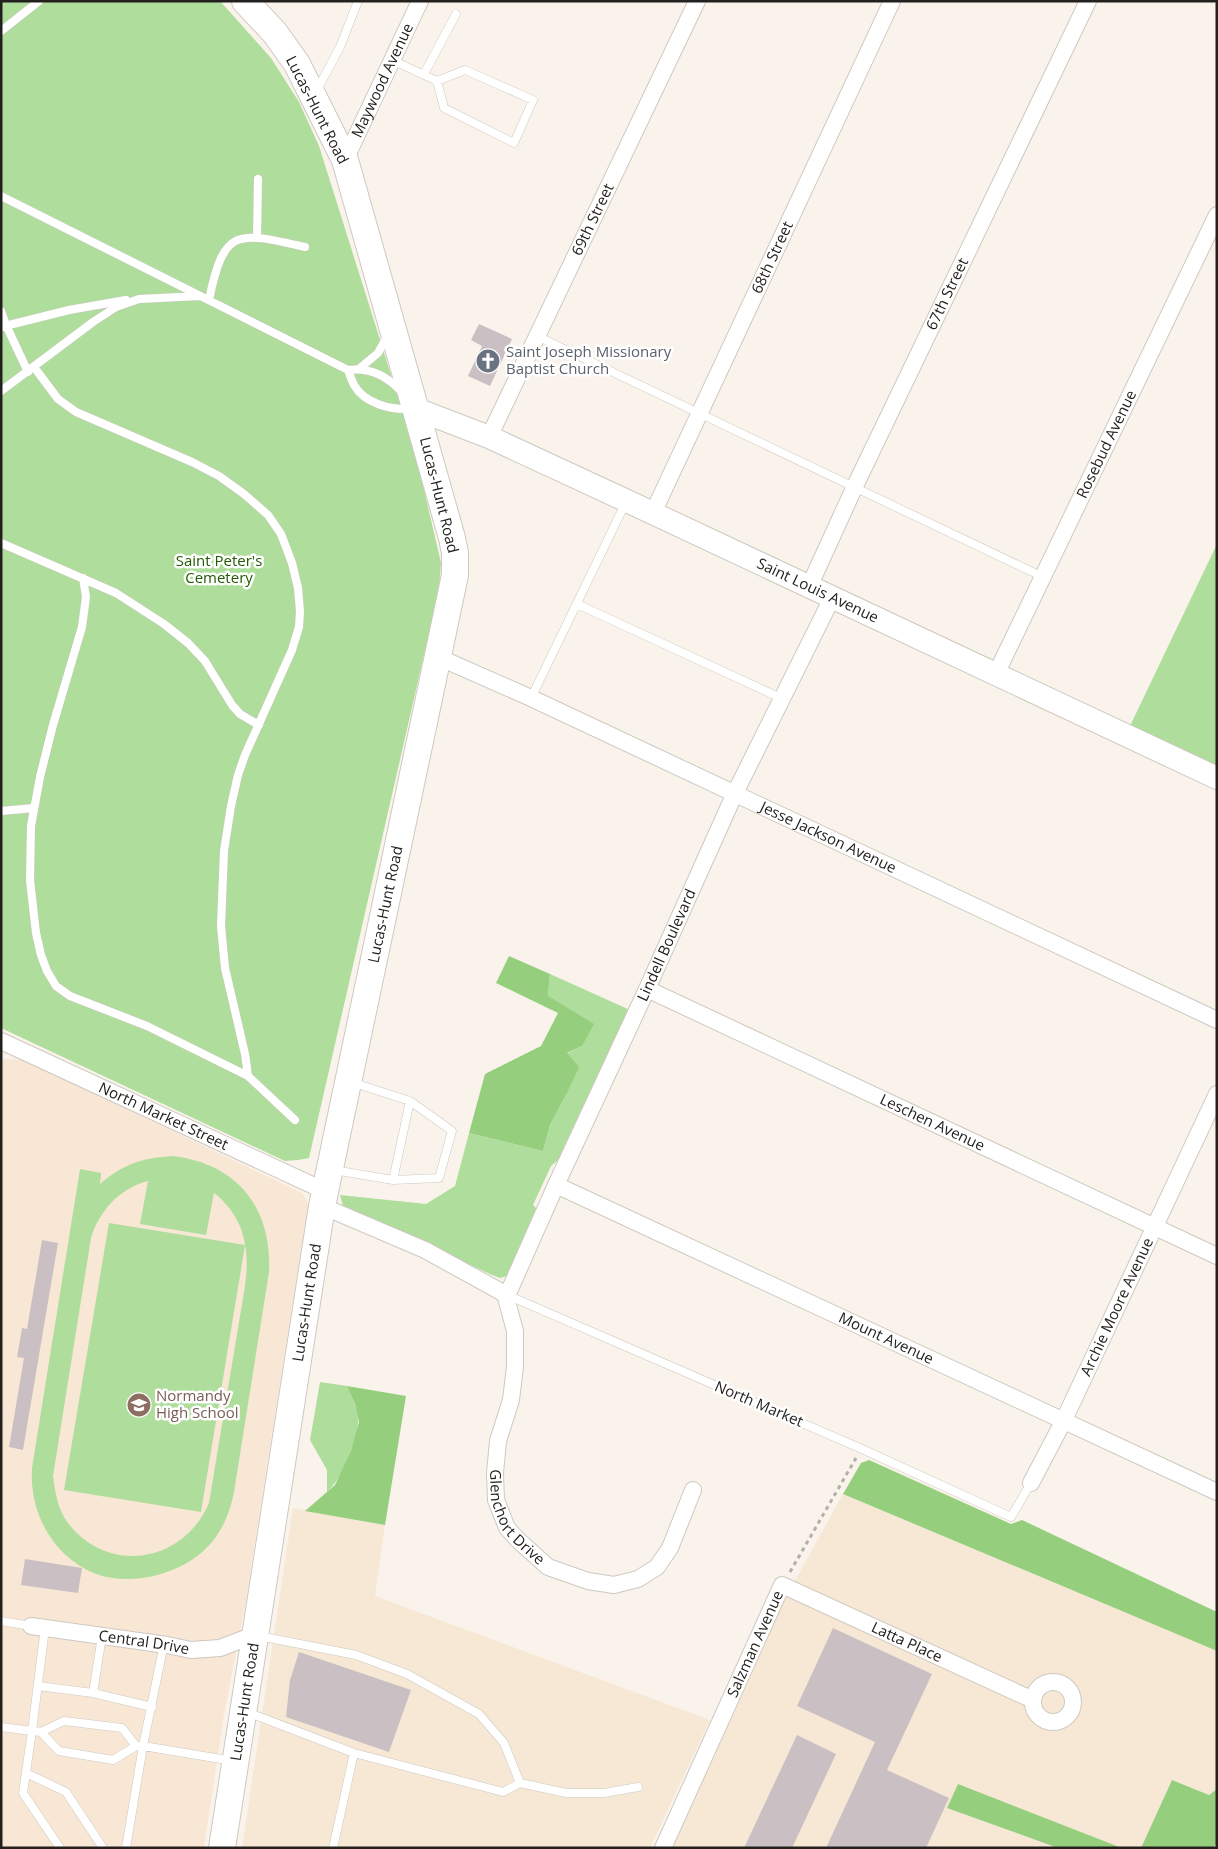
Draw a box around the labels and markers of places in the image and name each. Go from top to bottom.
place label: Saint Joseph Missionary Baptist Church [506,341,672,378]
church icon: Saint Joseph Missionary Baptist Church [475,348,501,374]
place label: Normandy High School [156,1385,239,1422]
school or university icon: Normandy High School [126,1392,152,1418]

